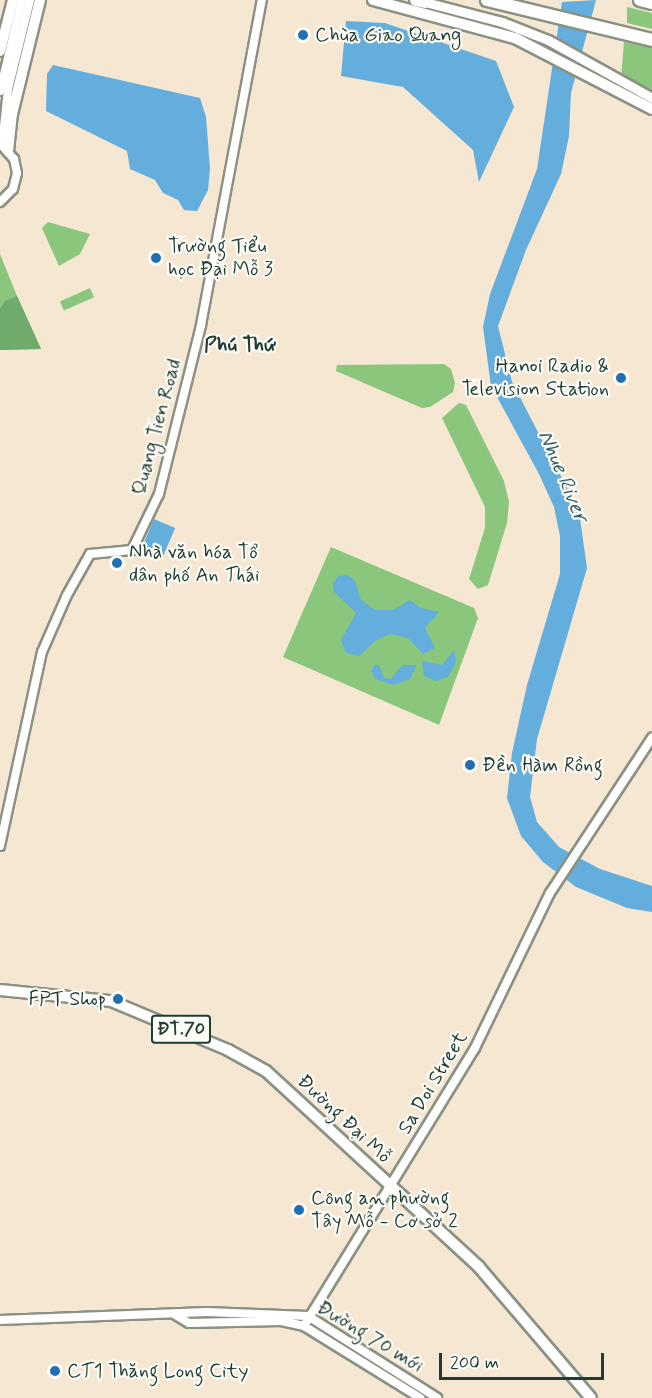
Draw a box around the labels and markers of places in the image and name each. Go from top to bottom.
place label: Chùa Giao Quang [315,23,459,47]
marker: Chùa Giao Quang [296,28,310,42]
place label: Trường Tiểu học Đại Mỗ 3 [168,234,273,281]
marker: Trường Tiểu học Đại Mỗ 3 [149,251,163,265]
place label: Hanoi Radio & Television Station [466,354,609,401]
marker: Hanoi Radio & Television Station [614,371,628,385]
place label: Nhà văn hóa Tổ dân phố An Thái [129,540,259,587]
marker: Nhà văn hóa Tổ dân phố An Thái [110,556,124,570]
place label: Đền Hàm Rồng [482,753,605,777]
marker: Đền Hàm Rồng [463,758,477,772]
place label: FPT Shop [29,987,106,1011]
marker: FPT Shop [111,992,125,1006]
place label: Công an phường Tây Mỗ - Cơ sở 2 [311,1186,457,1233]
marker: Công an phường Tây Mỗ - Cơ sở 2 [292,1203,306,1217]
place label: CT1 Thăng Long City [67,1359,246,1383]
marker: CT1 Thăng Long City [48,1364,62,1378]

